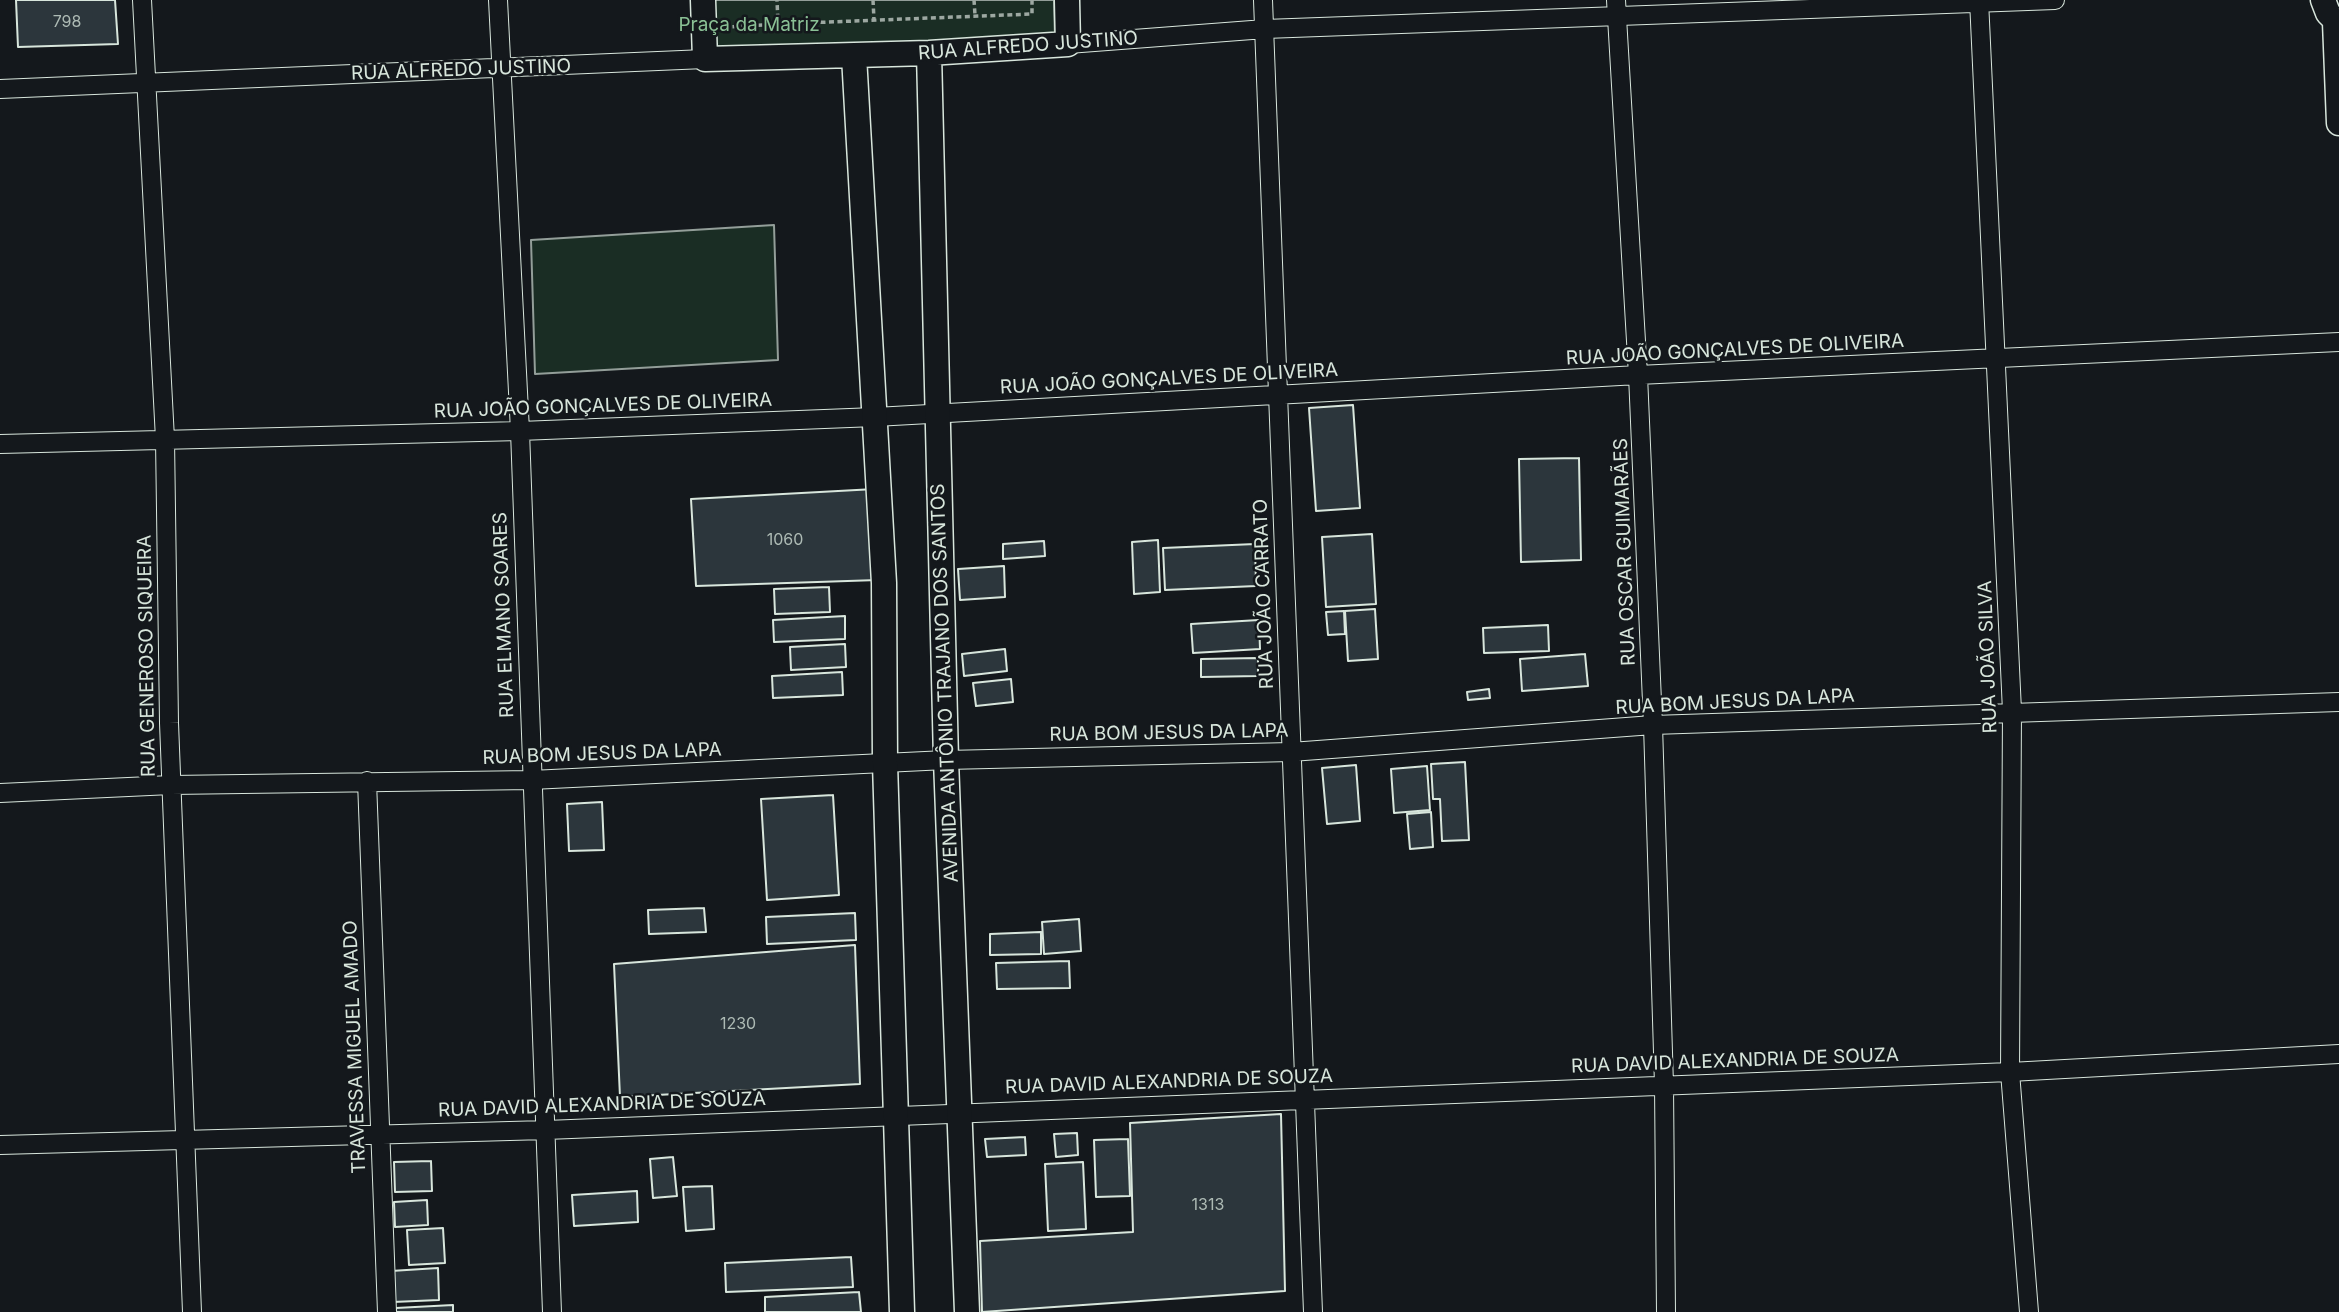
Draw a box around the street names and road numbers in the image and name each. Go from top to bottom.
street label: RUA ALFREDO JUSTINO [917,27,1139,65]
street label: RUA ALFREDO JUSTINO [351,55,571,85]
street label: RUA JOÃO GONÇALVES DE OLIVEIRA [1565,330,1905,370]
street label: RUA JOÃO GONÇALVES DE OLIVEIRA [999,359,1339,399]
street label: RUA JOÃO GONÇALVES DE OLIVEIRA [433,389,773,423]
street label: RUA OSCAR GUIMARÃES [1610,438,1640,666]
street label: AVENIDA ANTÔNIO TRAJANO DOS SANTOS [927,483,963,883]
street label: RUA JOÃO CARRATO [1249,499,1279,689]
street label: RUA ELMANO SOARES [489,512,519,718]
street label: RUA GENEROSO SIQUEIRA [133,535,161,777]
street label: RUA JOÃO SILVA [1974,580,2002,734]
street label: RUA BOM JESUS DA LAPA [1615,684,1855,720]
street label: RUA BOM JESUS DA LAPA [1049,720,1289,746]
street label: RUA BOM JESUS DA LAPA [482,738,722,770]
street label: TRAVESSA MIGUEL AMADO [339,920,371,1174]
street label: RUA DAVID ALEXANDRIA DE SOUZA [1571,1044,1899,1078]
street label: RUA DAVID ALEXANDRIA DE SOUZA [1005,1065,1333,1099]
street label: RUA DAVID ALEXANDRIA DE SOUZA [438,1088,766,1122]

